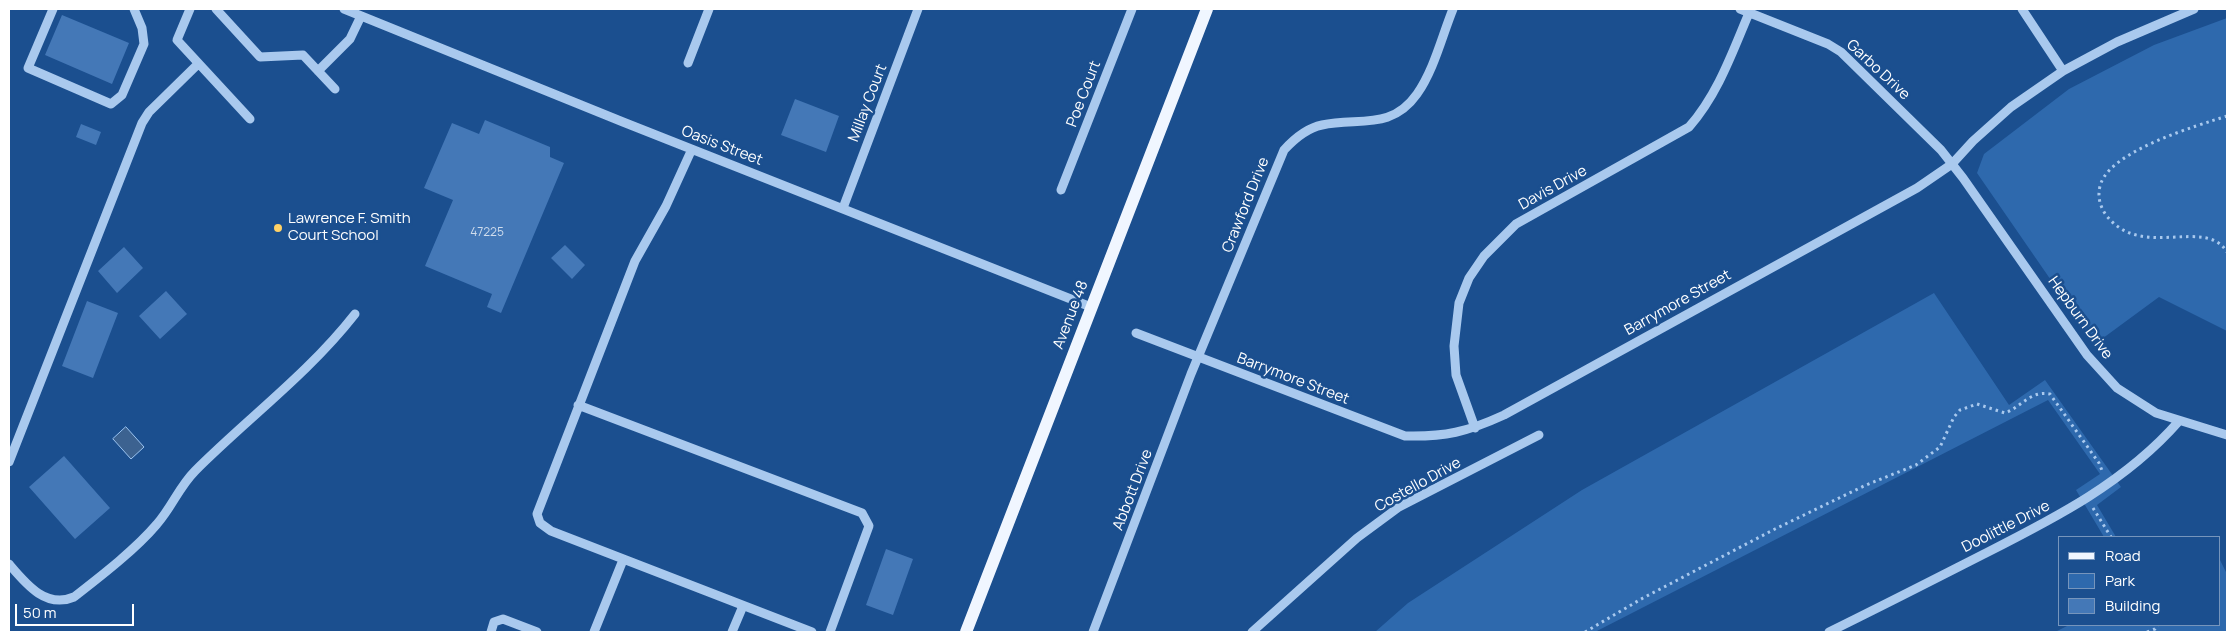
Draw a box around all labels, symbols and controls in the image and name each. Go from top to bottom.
street label: Garbo Drive [1843,36,1913,104]
street label: Poe Court [1063,58,1105,130]
street label: Millay Court [845,62,891,144]
street label: Oasis Street [679,122,765,170]
street label: Crawford Drive [1219,155,1273,255]
street label: Davis Drive [1516,162,1590,214]
place label: Lawrence F. Smith Court School [288,210,411,245]
marker: Lawrence F. Smith Court School [272,222,284,234]
house number: 47225 [470,226,504,240]
street label: Barrymore Street [1622,266,1734,340]
street label: Hepburn Drive [2044,273,2116,363]
street label: Avenue 48 [1050,278,1092,352]
street label: Barrymore Street [1234,349,1352,409]
street label: Abbott Drive [1109,447,1157,533]
street label: Costello Drive [1372,454,1464,516]
street label: Doolittle Drive [1959,497,2053,557]
legend [2058,536,2221,626]
text: Road [2105,545,2141,566]
text: Park [2105,570,2135,591]
scale bar [18,594,136,626]
text: Building [2105,595,2160,616]
text: 50 m [23,602,57,623]

